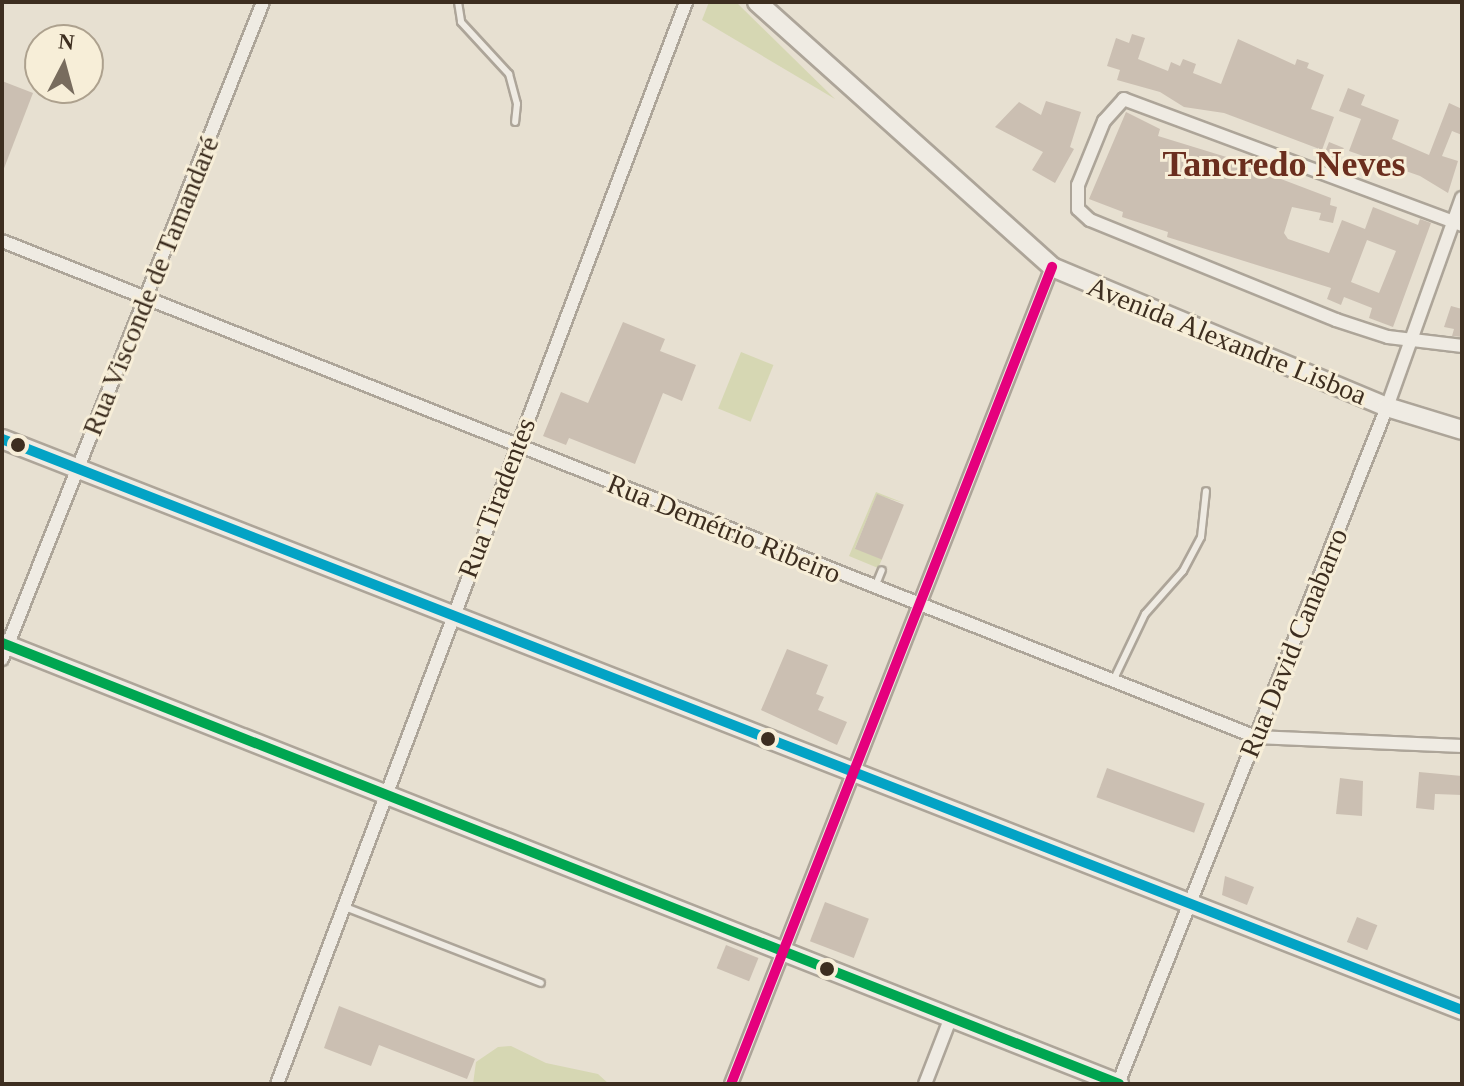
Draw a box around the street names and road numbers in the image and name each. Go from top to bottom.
street label: Rua Visconde de Tamandaré [75,131,227,441]
street label: Avenida Alexandre Lisboa [1082,269,1372,413]
street label: Rua Tiradentes [451,413,543,583]
street label: Rua Demétrio Ribeiro [602,467,846,591]
street label: Rua David Canabarro [1233,524,1355,762]

